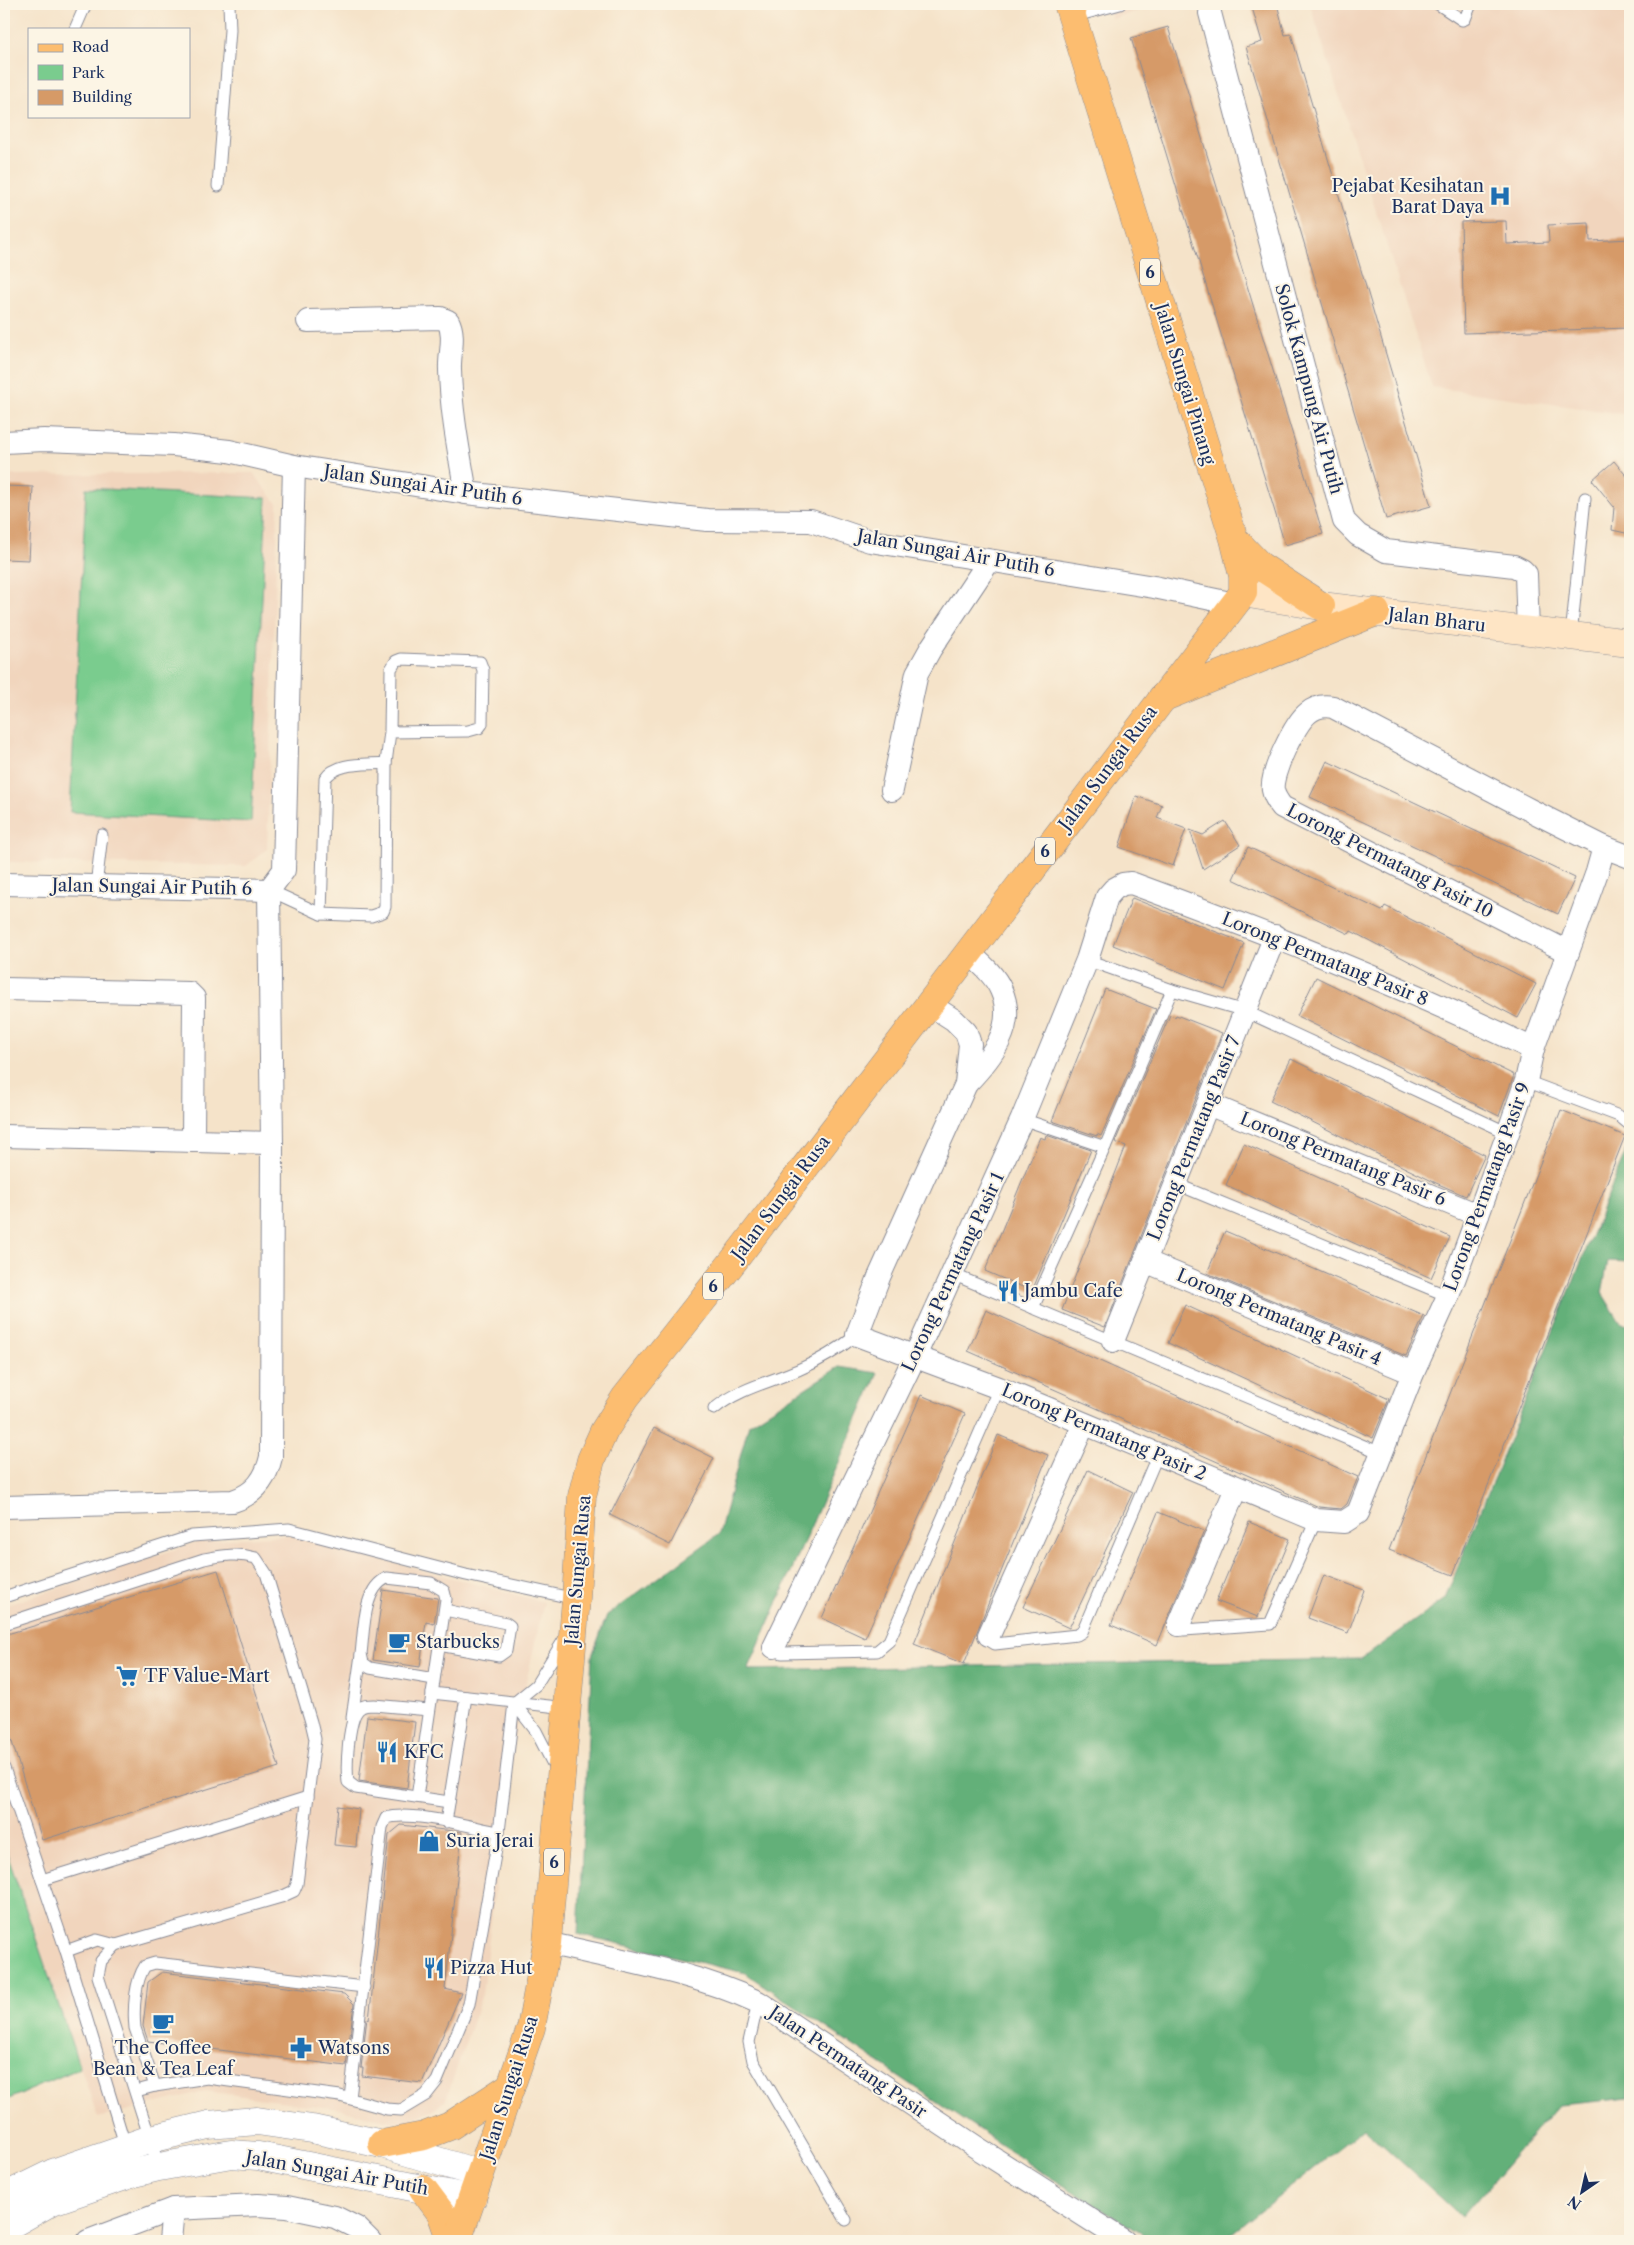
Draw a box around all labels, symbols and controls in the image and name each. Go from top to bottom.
legend [28,28,190,118]
text: Road [72,37,109,56]
text: Park [72,63,106,82]
text: Building [72,87,132,106]
place label: Pejabat Kesihatan Barat Daya [1332,175,1485,218]
hospital icon: Pejabat Kesihatan Barat Daya [1487,183,1513,209]
road number: 6 [1140,258,1160,286]
street label: Solok Kampung Air Putih [1270,281,1348,497]
street label: Jalan Sungai Pinang [1149,298,1220,468]
street label: Jalan Sungai Air Putih 6 [319,460,524,510]
street label: Jalan Sungai Air Putih 6 [852,524,1057,581]
street label: Jalan Bharu [1384,603,1487,637]
street label: Jalan Sungai Rusa [1052,701,1162,837]
street label: Lorong Permatang Pasir 10 [1283,799,1497,923]
road number: 6 [1035,838,1055,864]
street label: Jalan Sungai Air Putih 6 [49,874,252,900]
street label: Lorong Permatang Pasir 8 [1219,907,1431,1011]
street label: Lorong Permatang Pasir 7 [1143,1032,1245,1244]
street label: Lorong Permatang Pasir 9 [1439,1080,1535,1294]
street label: Lorong Permatang Pasir 6 [1237,1107,1449,1211]
street label: Jalan Sungai Rusa [725,1131,835,1267]
street label: Lorong Permatang Pasir 1 [897,1168,1009,1375]
street label: Lorong Permatang Pasir 4 [1173,1264,1385,1370]
road number: 6 [703,1272,723,1300]
restaurant icon: Jambu Cafe [995,1278,1021,1304]
place label: Jambu Cafe [1021,1280,1123,1302]
street label: Lorong Permatang Pasir 2 [998,1379,1210,1485]
street label: Jalan Sungai Rusa [560,1494,596,1649]
cafe icon: Starbucks [386,1629,412,1655]
place label: Starbucks [416,1631,500,1653]
supermarket icon: TF Value-Mart [114,1663,140,1689]
place label: TF Value-Mart [144,1665,270,1687]
restaurant icon: KFC [374,1739,400,1765]
place label: KFC [404,1741,444,1763]
shop icon: Suria Jerai [416,1828,442,1854]
place label: Suria Jerai [446,1830,534,1852]
road number: 6 [544,1848,564,1875]
restaurant icon: Pizza Hut [421,1955,447,1981]
place label: Pizza Hut [450,1957,533,1979]
street label: Jalan Permatang Pasir [763,1999,931,2123]
cafe icon: The Coffee Bean & Tea Leaf [150,2010,176,2036]
street label: Jalan Sungai Rusa [474,2013,543,2166]
pharmacy icon: Watsons [288,2035,314,2061]
place label: The Coffee Bean & Tea Leaf [93,2037,236,2080]
place label: Watsons [317,2037,390,2059]
street label: Jalan Sungai Air Putih [241,2146,430,2200]
north arrow [1556,2168,1606,2218]
text: N [1565,2192,1585,2214]

